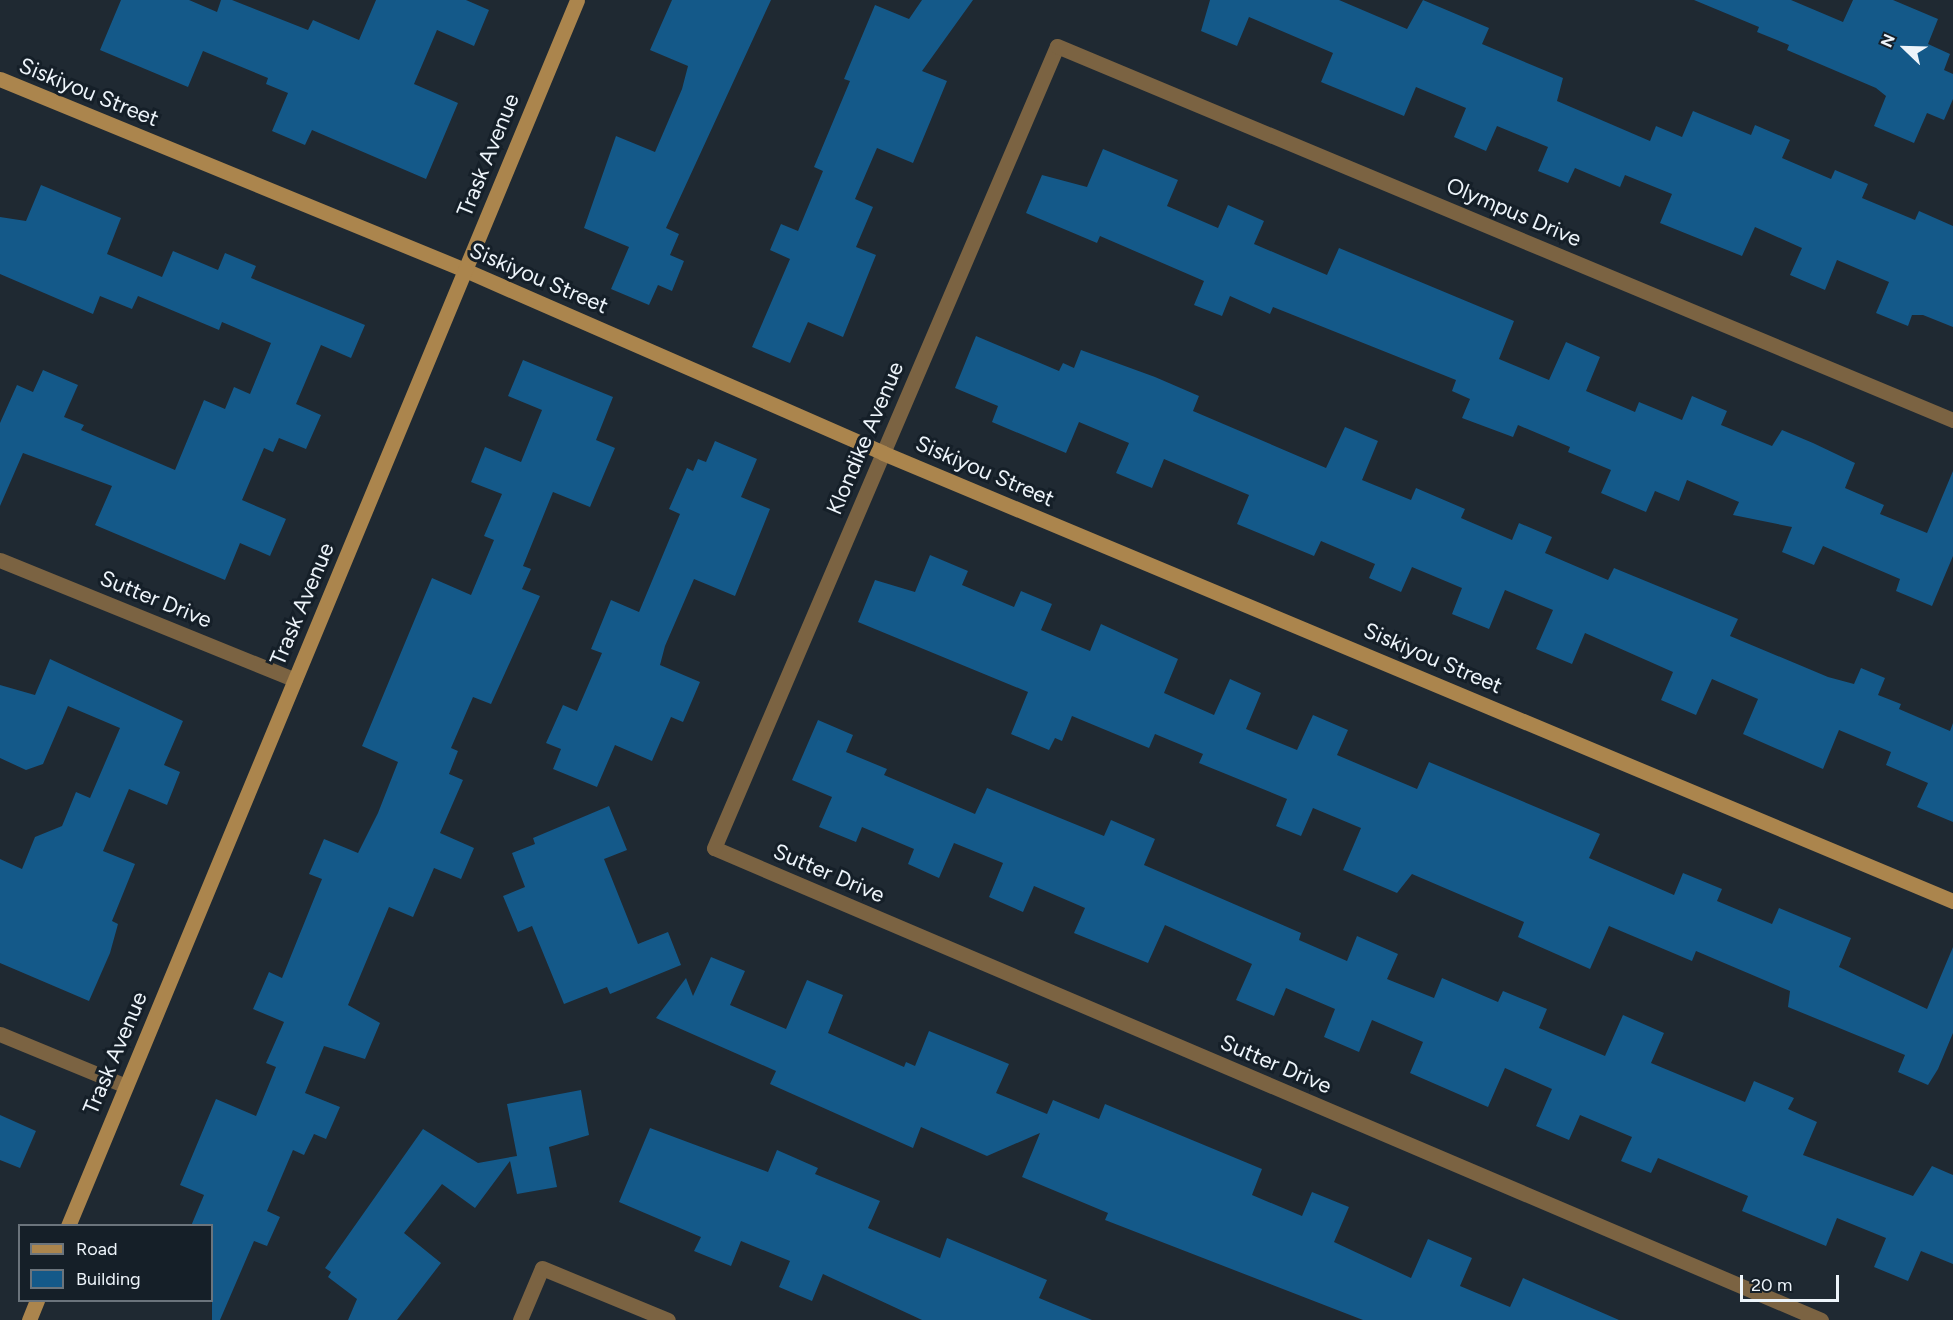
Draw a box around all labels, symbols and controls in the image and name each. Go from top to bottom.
north arrow [1875,18,1935,78]
text: N [1877,31,1899,50]
street label: Siskiyou Street [15,52,163,132]
street label: Trask Avenue [451,90,525,220]
street label: Olympus Drive [1443,172,1585,252]
street label: Siskiyou Street [466,237,612,319]
street label: Klondike Avenue [821,358,909,518]
street label: Siskiyou Street [912,430,1058,512]
street label: Trask Avenue [264,539,340,669]
street label: Sutter Drive [96,565,216,633]
street label: Siskiyou Street [1360,617,1506,699]
street label: Sutter Drive [769,838,889,908]
street label: Trask Avenue [77,988,153,1118]
street label: Sutter Drive [1216,1029,1336,1099]
legend [18,1224,213,1302]
text: Road [76,1238,117,1260]
scale bar [1743,1263,1842,1301]
text: Building [76,1268,141,1290]
text: 20 m [1751,1274,1792,1296]

